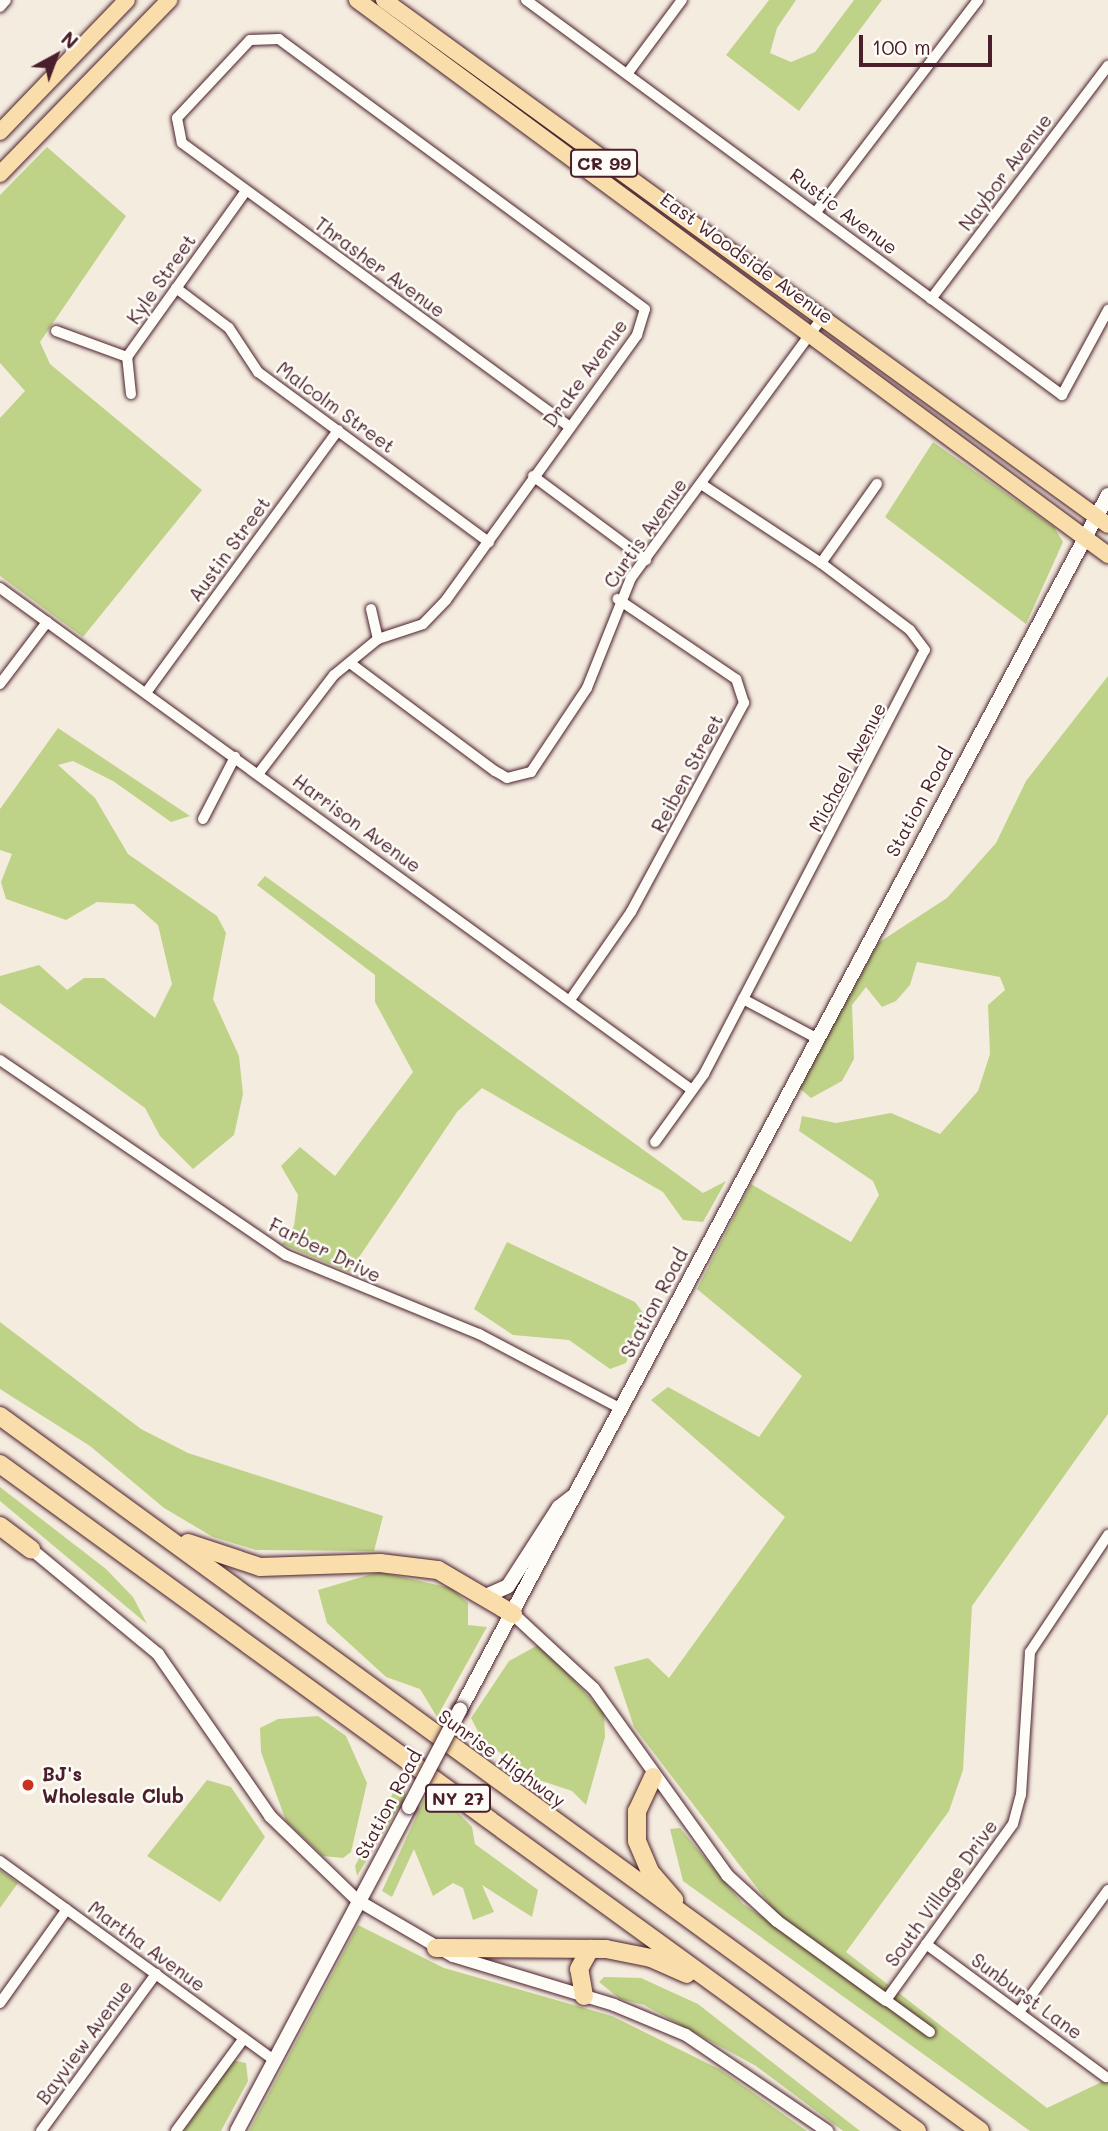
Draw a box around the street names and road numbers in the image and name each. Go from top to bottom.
street label: Naybor Avenue [954,109,1056,235]
road number: CR 99 [569,148,639,178]
street label: Rustic Avenue [786,163,902,259]
street label: East Woodside Avenue [656,188,838,328]
street label: Thrasher Avenue [310,212,450,322]
street label: Kyle Street [122,230,200,328]
street label: Drake Avenue [538,314,632,432]
street label: Malcolm Street [272,356,400,458]
street label: Curtis Avenue [599,474,691,592]
street label: Austin Street [183,492,275,606]
street label: Michael Avenue [803,699,891,835]
street label: Reiben Street [646,710,728,836]
street label: Station Road [881,744,957,860]
street label: Harrison Avenue [288,769,426,877]
street label: Farber Drive [265,1213,385,1287]
street label: Station Road [616,1245,692,1361]
street label: Sunrise Highway [434,1704,570,1812]
street label: Station Road [350,1746,426,1862]
road number: NY 27 [425,1783,491,1812]
street label: South Village Drive [880,1815,1002,1971]
street label: Martha Avenue [84,1896,210,1996]
street label: Sunburst Lane [967,1948,1087,2044]
street label: Bayview Avenue [31,1976,137,2108]

